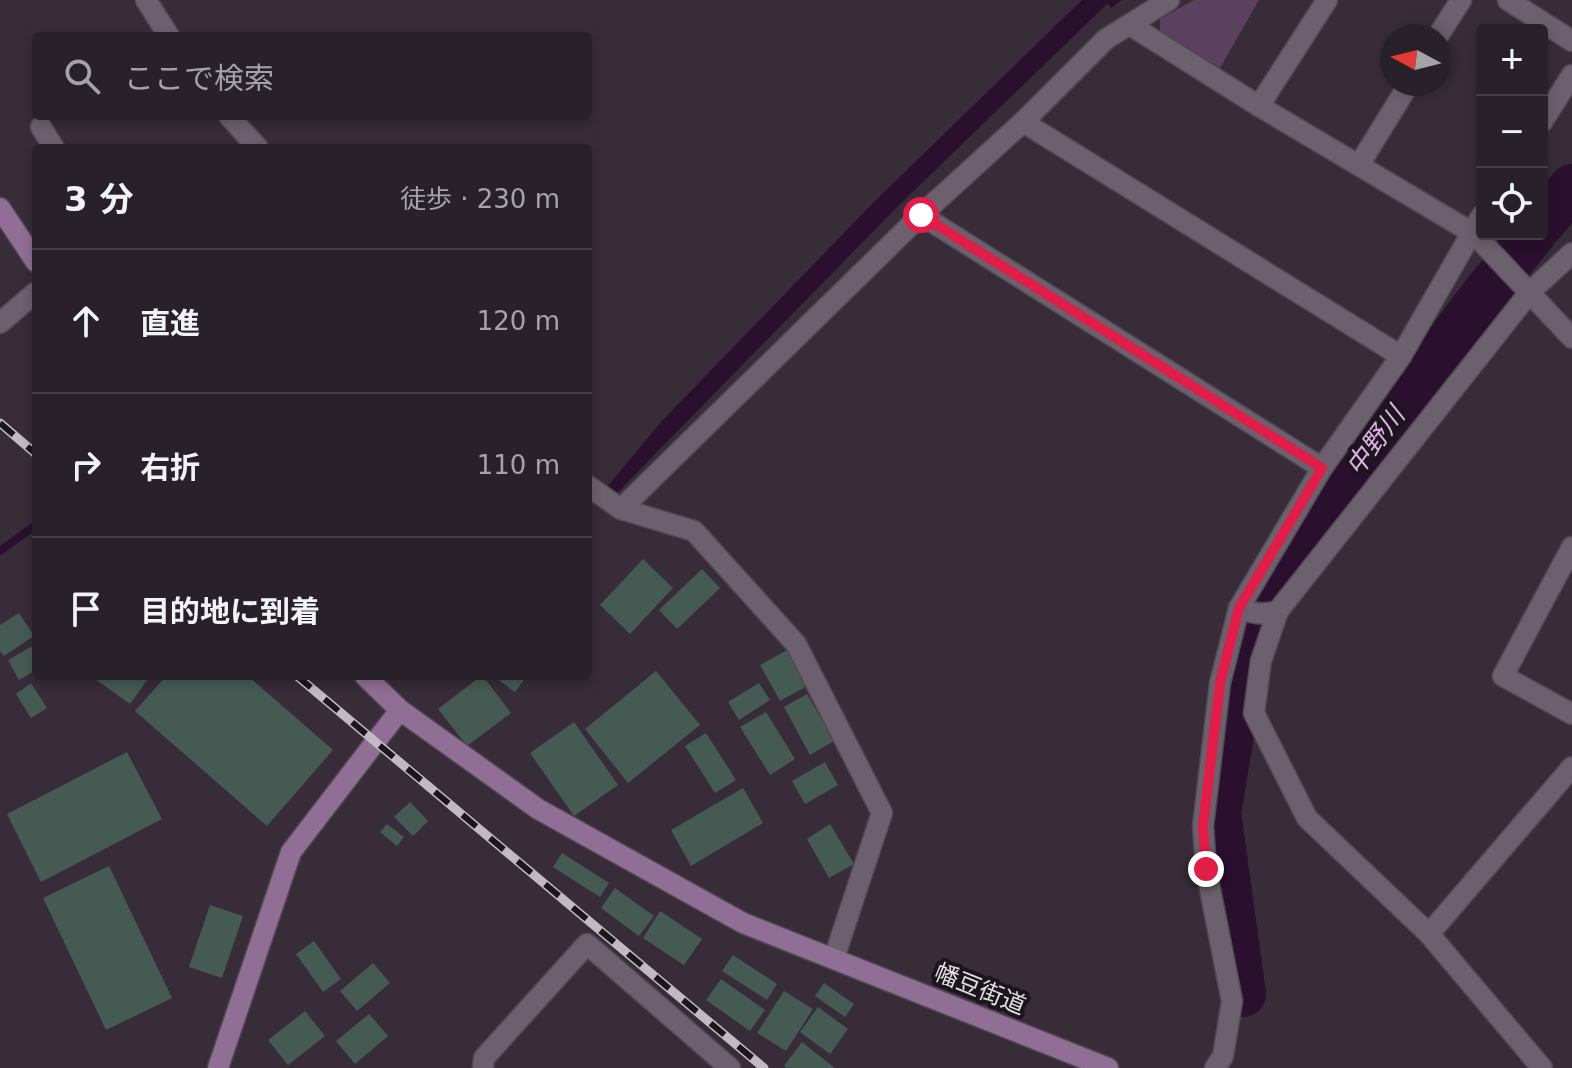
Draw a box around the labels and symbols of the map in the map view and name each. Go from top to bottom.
north arrow [1380,24,1452,96]
route start [903,197,939,233]
water label: 中野川 [1340,398,1412,481]
route end [1188,851,1224,887]
street label: 幡豆街道 [930,958,1030,1020]

